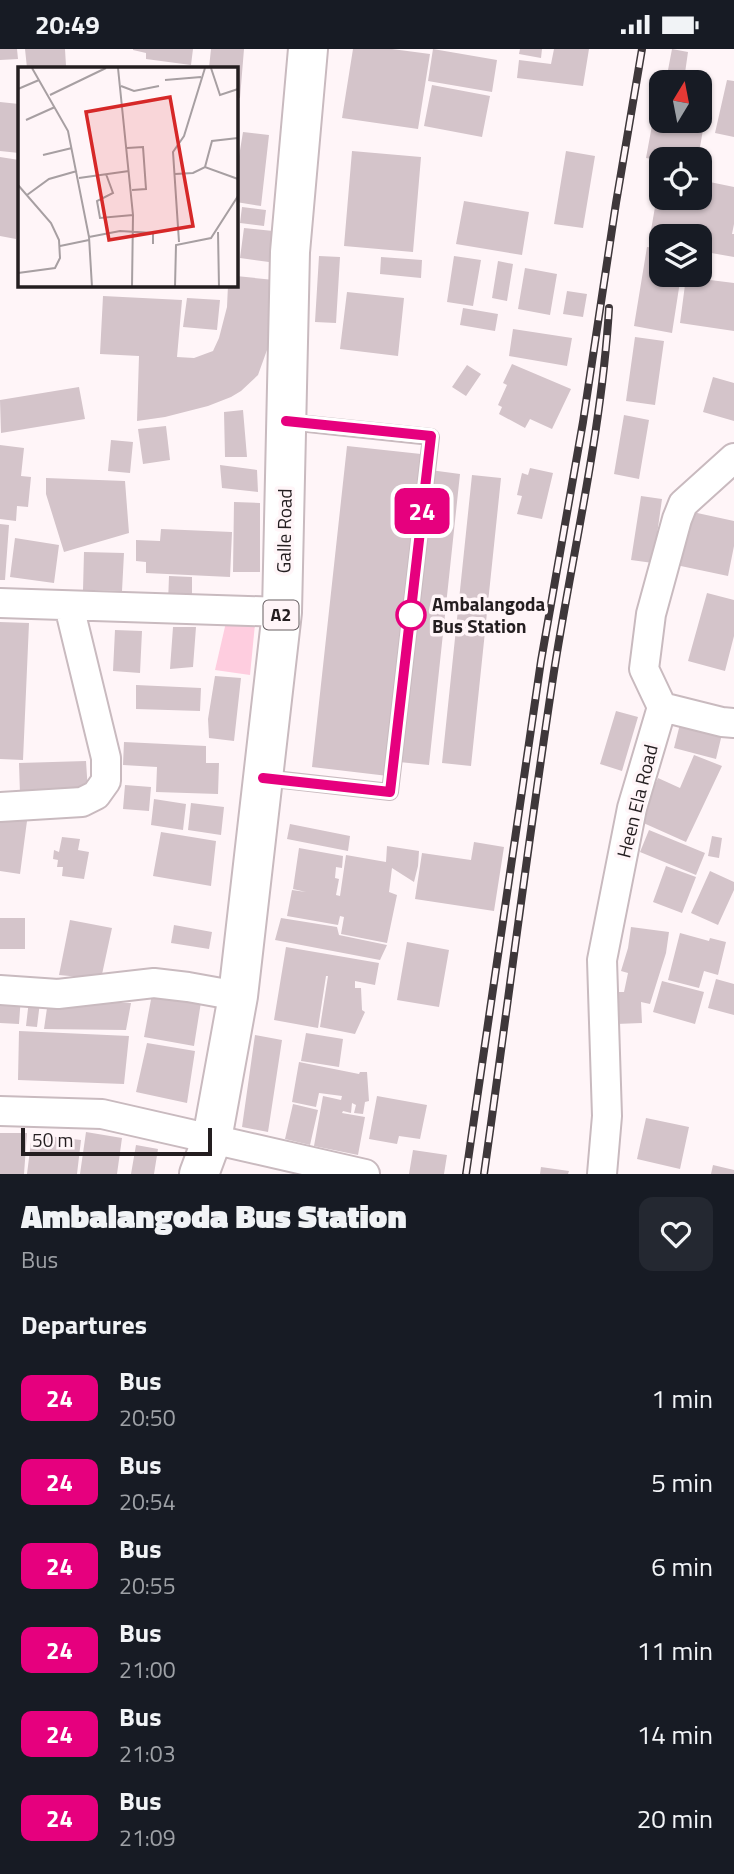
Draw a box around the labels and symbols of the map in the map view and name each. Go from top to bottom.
inset map [18,67,238,287]
north arrow [649,70,712,133]
street label: Galle Road [268,488,299,574]
line badge: 24 [390,488,453,534]
place label: Ambalangoda Bus Station [432,589,545,640]
marker: Ambalangoda Bus Station [396,600,426,630]
road number: A2 [264,601,298,629]
street label: Heen Ela Road [608,741,665,861]
scale bar [21,1125,212,1157]

